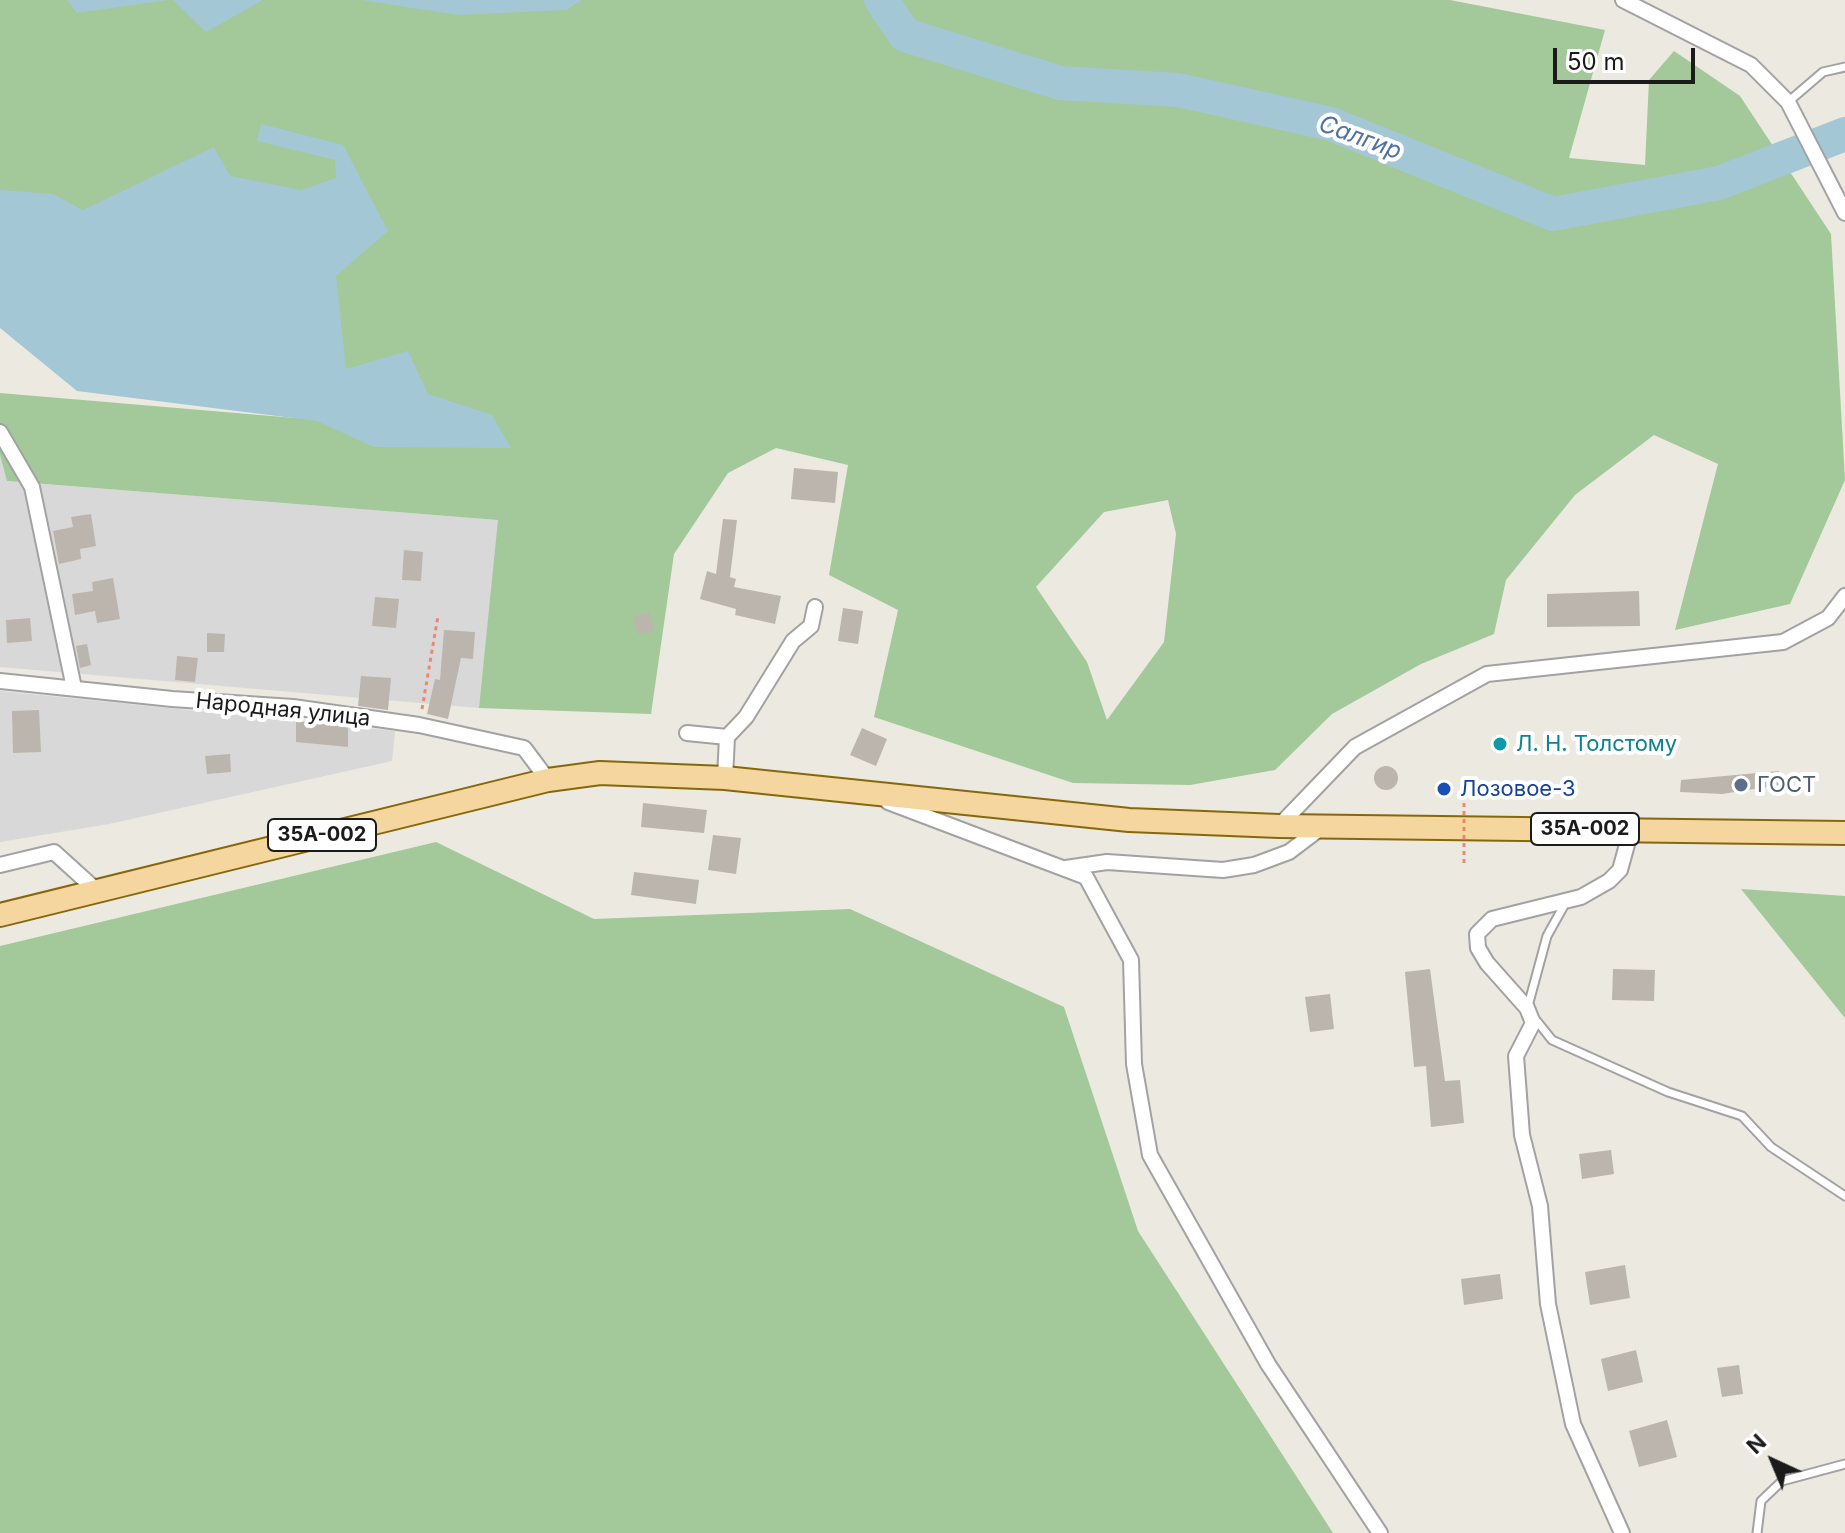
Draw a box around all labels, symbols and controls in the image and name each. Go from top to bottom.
scale bar [1557,32,1699,82]
text: 50 m [1567,47,1625,76]
water label: Салгир [1315,110,1405,166]
street label: Народная улица [194,688,372,732]
place label: Л. Н. Толстому [1516,731,1677,757]
marker: Л. Н. Толстому [1491,735,1509,753]
place label: ГОСТ [1757,772,1816,798]
place label: Лозовое-3 [1460,776,1576,802]
marker: ГОСТ [1732,776,1750,794]
marker: Лозовое-3 [1435,780,1453,798]
road number: 35А-002 [1531,813,1639,845]
road number: 35А-002 [268,819,376,851]
north arrow [1733,1421,1813,1501]
text: N [1741,1429,1771,1459]

